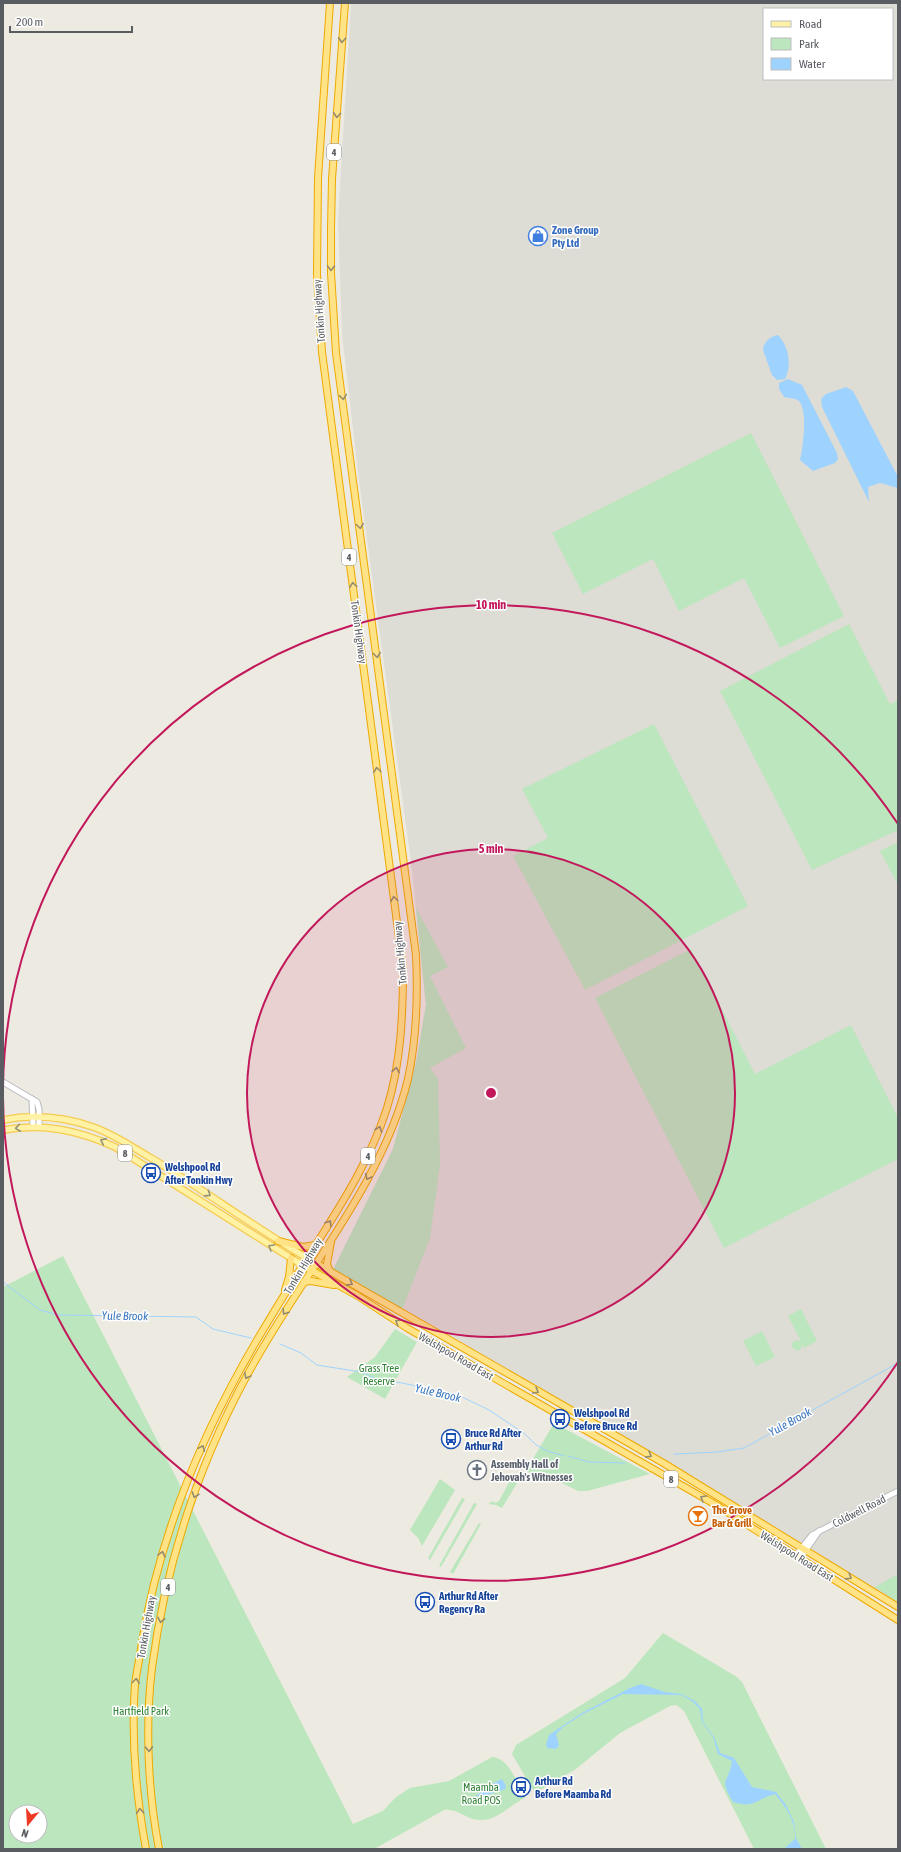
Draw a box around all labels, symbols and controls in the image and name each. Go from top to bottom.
scale bar [10,8,132,34]
legend [763,8,893,80]
text: 200 m [16,15,43,29]
text: Road [799,17,822,31]
one-way arrow [338,37,347,43]
text: Park [799,37,820,51]
text: Water [799,57,826,71]
one-way arrow [333,112,342,118]
road number: 4 [327,144,341,160]
place label: Zone Group Pty Ltd [552,224,599,249]
shop icon: Zone Group Pty Ltd [527,225,549,247]
one-way arrow [327,265,335,271]
street label: Tonkin Highway [311,278,327,343]
one-way arrow [338,394,347,400]
one-way arrow [355,523,364,529]
road number: 4 [342,549,356,565]
one-way arrow [349,582,358,588]
text: 10 min [476,598,506,612]
street label: Tonkin Highway [349,600,369,665]
one-way arrow [372,652,381,658]
one-way arrow [373,767,382,773]
text: 5 min [479,842,503,856]
one-way arrow [390,896,399,902]
street label: Tonkin Highway [391,920,409,985]
one-way arrow [391,1067,400,1073]
centre of rings [484,1086,498,1100]
one-way arrow [15,1123,21,1132]
one-way arrow [374,1126,383,1133]
one-way arrow [99,1138,107,1146]
road number: 8 [118,1145,132,1161]
road number: 4 [361,1148,375,1164]
place label: Welshpool Rd After Tonkin Hwy [164,1161,233,1186]
bus stop icon: Welshpool Rd After Tonkin Hwy [140,1162,162,1184]
one-way arrow [365,1173,373,1180]
one-way arrow [204,1190,211,1197]
one-way arrow [324,1220,332,1227]
street label: Tonkin Highway [281,1235,325,1296]
one-way arrow [268,1244,275,1251]
one-way arrow [346,1279,353,1286]
one-way arrow [282,1308,290,1315]
water label: Yule Brook [102,1309,149,1323]
one-way arrow [395,1319,402,1327]
street label: Welshpool Road East [417,1330,495,1382]
park label: Grass Tree Reserve [359,1362,399,1387]
one-way arrow [244,1372,252,1379]
water label: Yule Brook [414,1381,463,1405]
one-way arrow [532,1386,539,1393]
water label: Yule Brook [766,1404,814,1439]
place label: Welshpool Rd Before Bruce Rd [573,1407,637,1432]
bus stop icon: Welshpool Rd Before Bruce Rd [549,1408,571,1430]
place label: Bruce Rd After Arthur Rd [464,1427,522,1452]
bus stop icon: Bruce Rd After Arthur Rd [440,1428,462,1450]
one-way arrow [197,1444,205,1452]
one-way arrow [645,1450,652,1457]
place label: Assembly Hall of Jehovah's Witnesses [490,1458,573,1483]
church icon: Assembly Hall of Jehovah's Witnesses [466,1459,488,1481]
road number: 8 [664,1471,678,1487]
one-way arrow [191,1492,200,1499]
street label: Coldwell Road [830,1493,888,1529]
one-way arrow [700,1495,707,1502]
place label: The Grove Bar & Grill [712,1504,753,1529]
bar icon: The Grove Bar & Grill [687,1505,709,1527]
street label: Welshpool Road East [758,1529,836,1583]
one-way arrow [157,1550,166,1557]
one-way arrow [845,1572,852,1580]
road number: 4 [161,1579,175,1595]
place label: Arthur Rd After Regency Ra [438,1590,499,1615]
bus stop icon: Arthur Rd After Regency Ra [414,1591,436,1613]
street label: Tonkin Highway [135,1594,158,1659]
one-way arrow [157,1617,166,1624]
one-way arrow [131,1678,140,1684]
park label: Hartfield Park [113,1705,169,1717]
one-way arrow [145,1746,153,1752]
place label: Arthur Rd Before Maamba Rd [534,1775,611,1800]
bus stop icon: Arthur Rd Before Maamba Rd [510,1776,532,1798]
park label: Maamba Road POS [462,1781,501,1806]
north arrow [8,1804,48,1844]
one-way arrow [136,1808,145,1814]
text: N [20,1827,30,1840]

